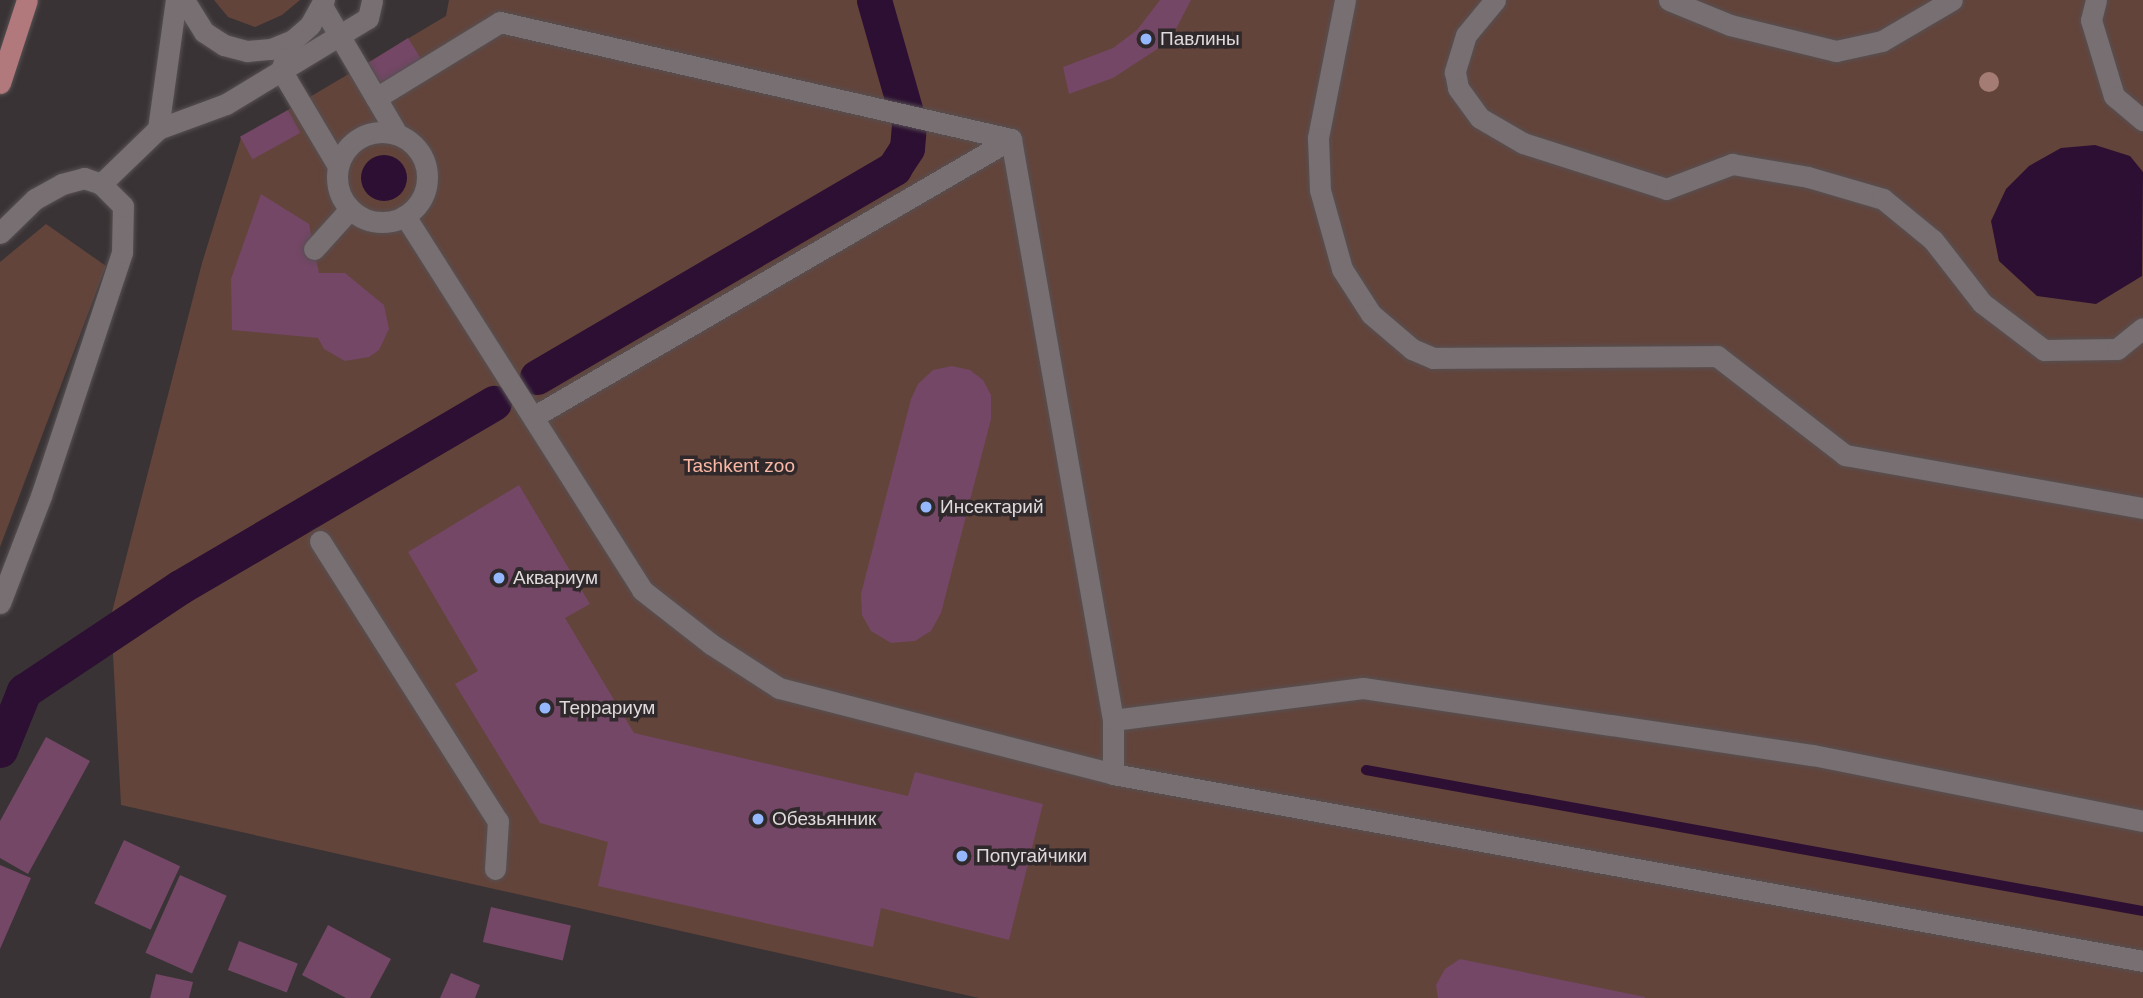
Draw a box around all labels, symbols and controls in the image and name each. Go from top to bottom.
place label: Павлины [1160,28,1240,50]
marker: Павлины [1138,31,1154,47]
park label: Tashkent zoo [683,455,795,477]
place label: Инсектарий [940,496,1044,518]
marker: Инсектарий [918,499,934,515]
place label: Аквариум [513,567,598,589]
marker: Аквариум [491,570,507,586]
place label: Террариум [559,697,655,719]
marker: Террариум [537,700,553,716]
place label: Обезьянник [772,808,876,830]
marker: Обезьянник [750,811,766,827]
place label: Попугайчики [976,845,1087,867]
marker: Попугайчики [954,848,970,864]

